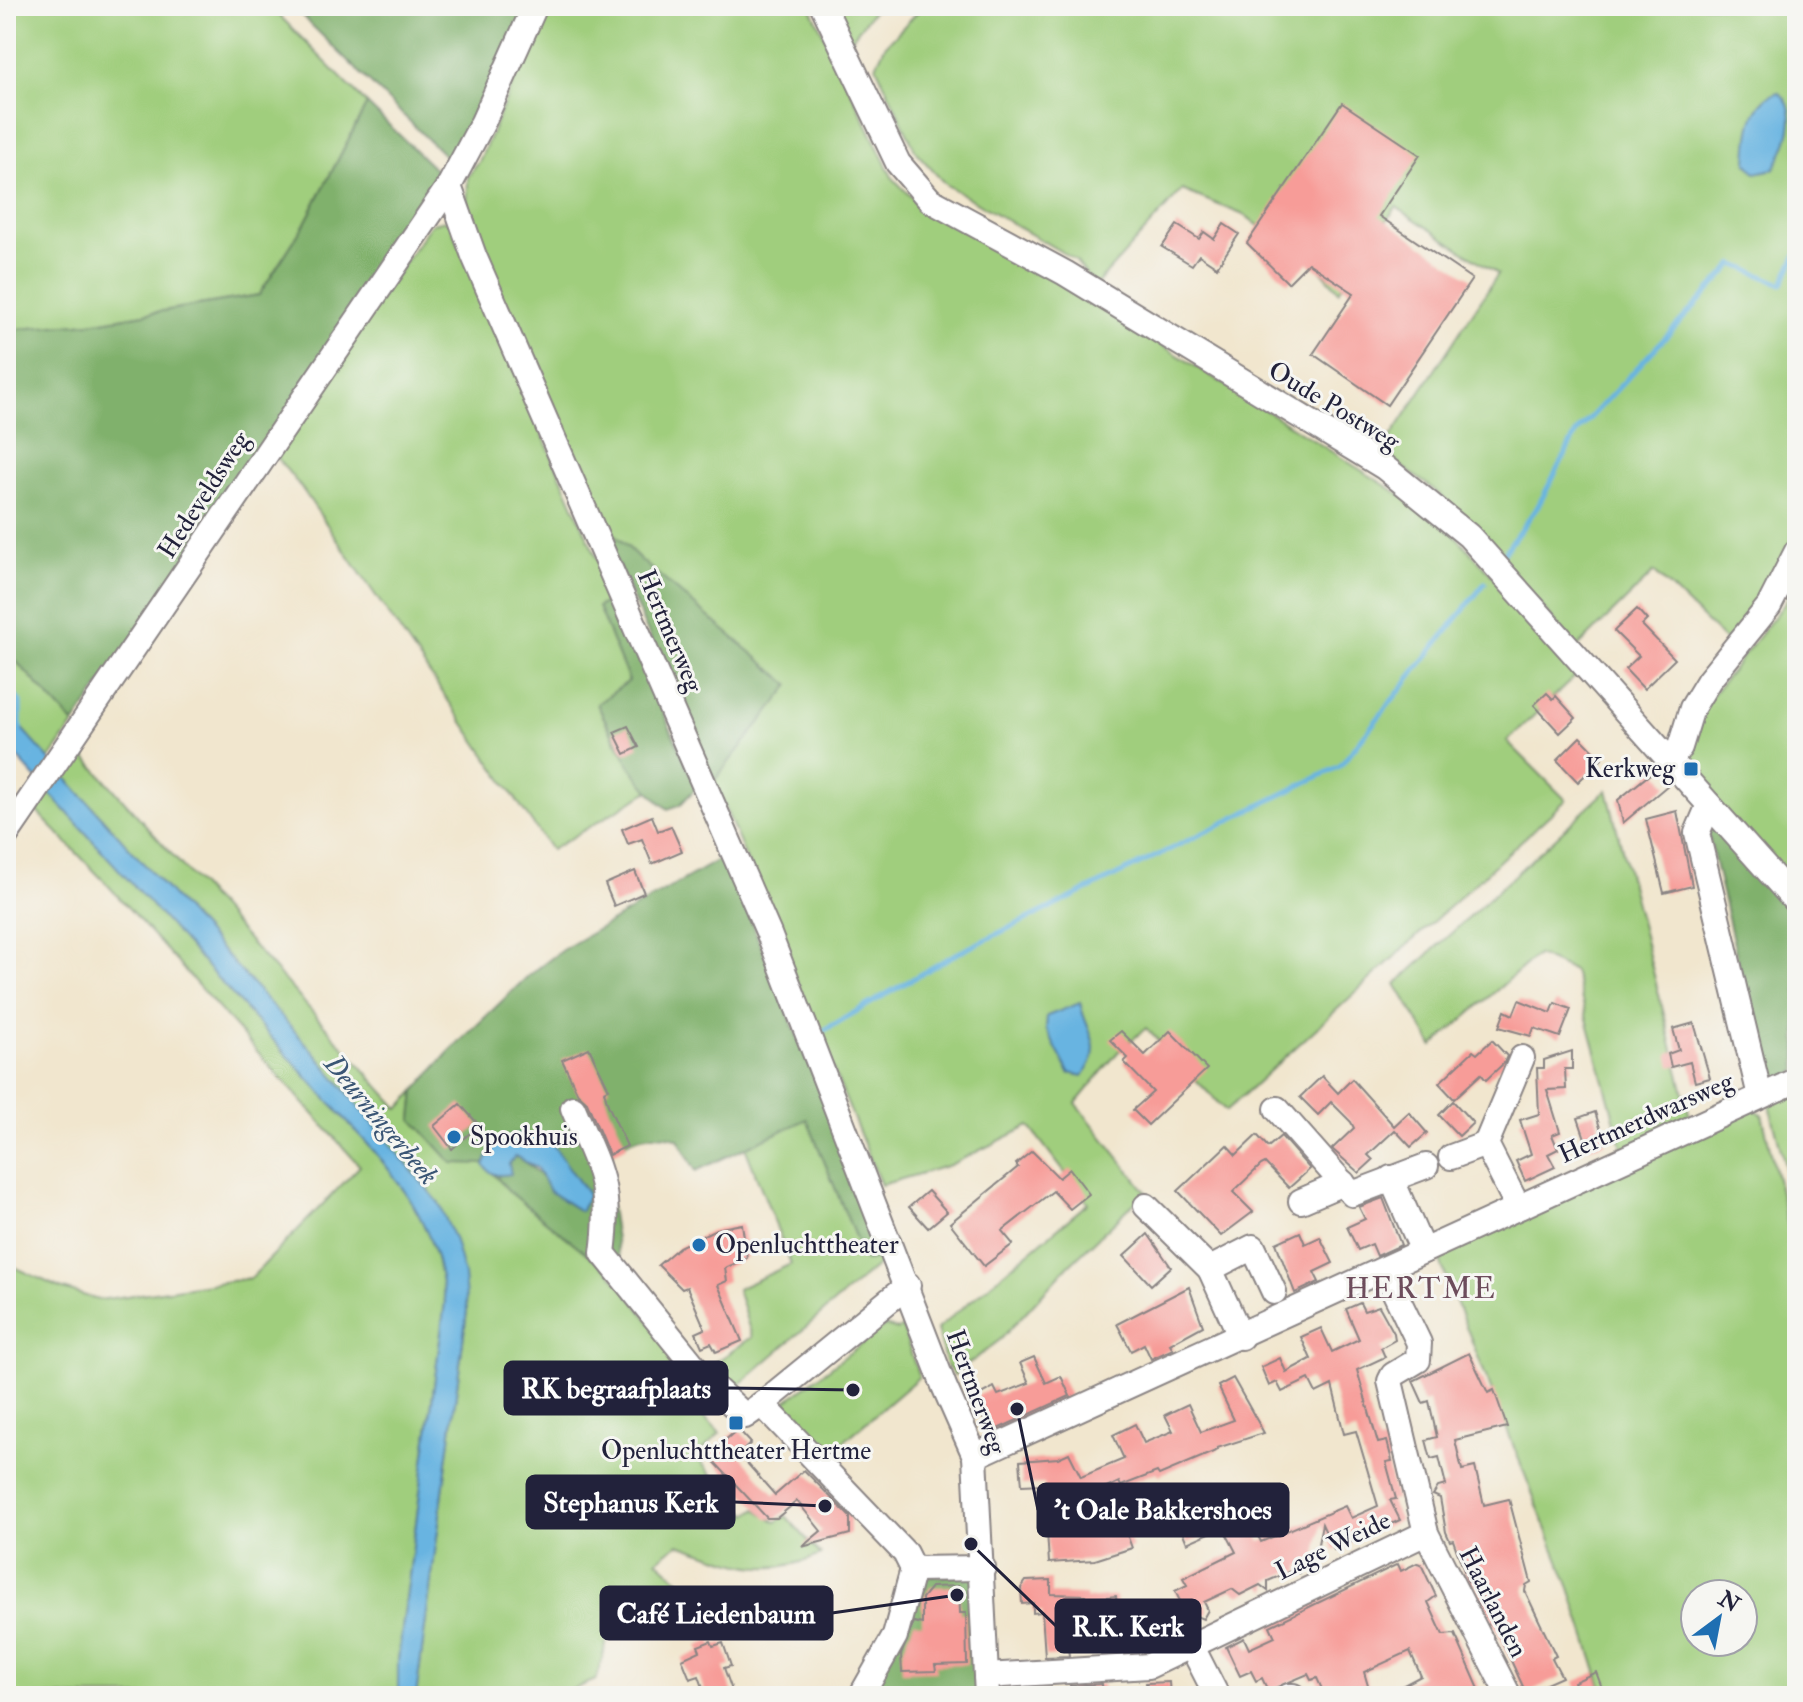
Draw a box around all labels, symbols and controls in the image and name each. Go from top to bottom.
street label: Oude Postweg [1262,354,1407,458]
street label: Hedeveldsweg [151,424,258,565]
street label: Hertmerweg [630,565,711,698]
place label: Kerkweg [1585,753,1676,785]
marker: Kerkweg [1682,760,1700,778]
water label: Deurningerbeek [316,1047,446,1192]
street label: Hertmerdwarsweg [1554,1065,1739,1171]
place label: Spookhuis [470,1121,578,1154]
marker: Spookhuis [445,1128,463,1146]
place label: Openluchttheater [715,1229,899,1262]
marker: Openluchttheater [690,1236,708,1254]
district label: HERTME [1345,1270,1497,1307]
street label: Hertmerweg [939,1325,1014,1460]
callout: RK begraafplaats [505,1362,727,1414]
text: RK begraafplaats [521,1372,711,1407]
marker: Openluchttheater Hertme [727,1414,745,1432]
place label: Openluchttheater Hertme [601,1435,871,1468]
callout: Stephanus Kerk [527,1476,734,1528]
callout: 't Oale Bakkershoes [1038,1484,1288,1536]
text: Stephanus Kerk [543,1486,719,1521]
text: 't Oale Bakkershoes [1054,1493,1272,1528]
street label: Lage Weide [1270,1504,1396,1588]
street label: Haarlanden [1452,1541,1534,1663]
north arrow [1679,1578,1759,1658]
text: N [1712,1584,1745,1619]
callout: Café Liedenbaum [601,1587,832,1639]
text: Café Liedenbaum [616,1597,816,1632]
callout: R.K. Kerk [1056,1600,1200,1652]
text: R.K. Kerk [1072,1610,1185,1645]

